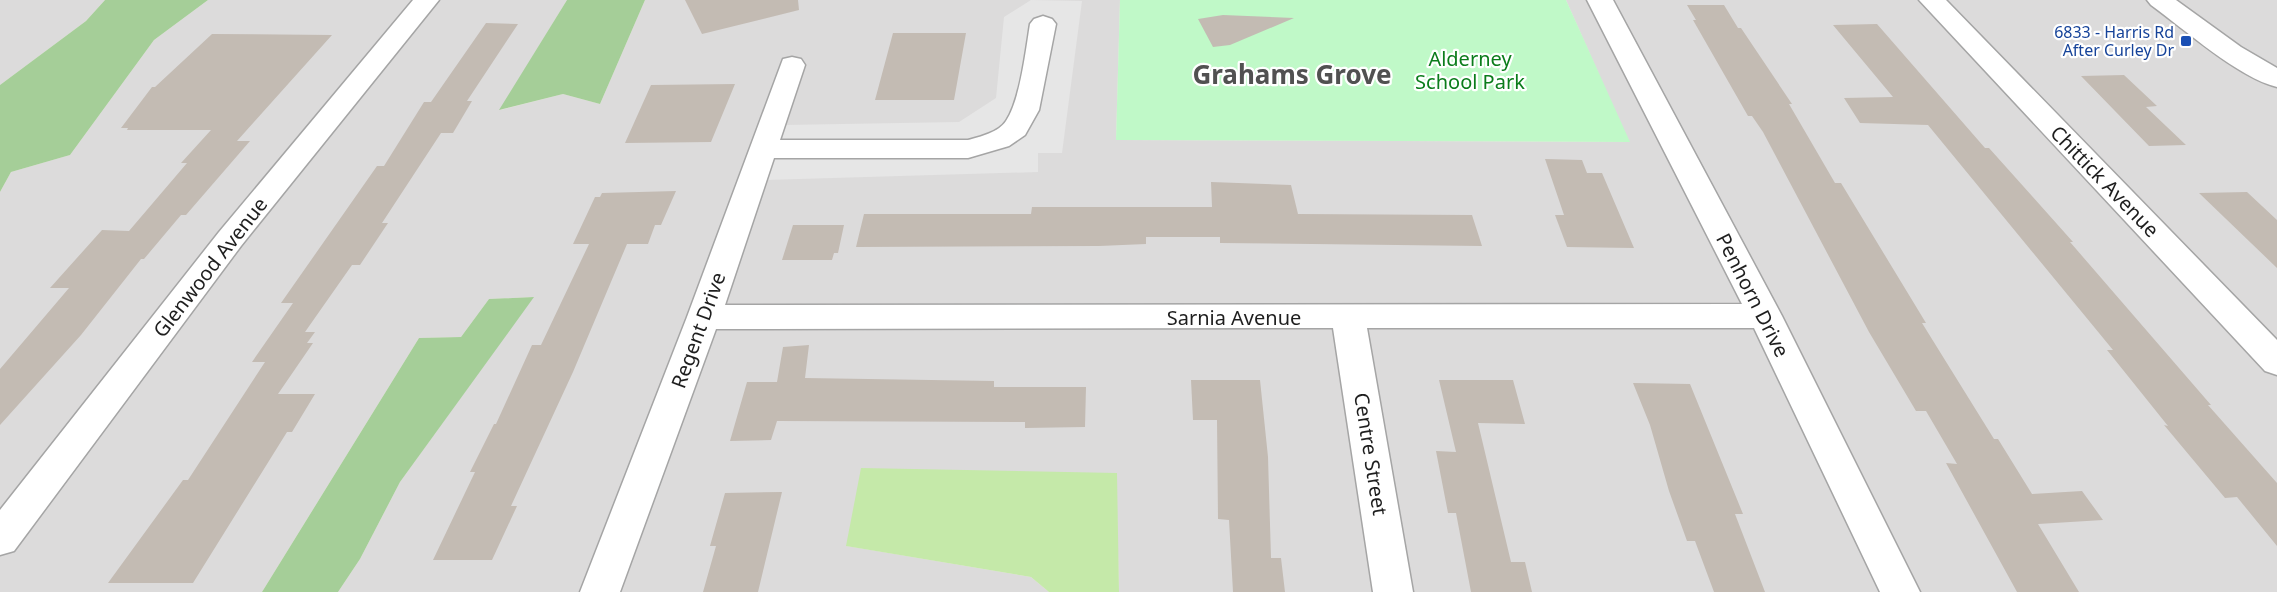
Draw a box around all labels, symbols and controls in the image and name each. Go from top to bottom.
place label: 6833 - Harris Rd After Curley Dr [2054,21,2174,61]
marker: 6833 - Harris Rd After Curley Dr [2179,34,2193,48]
park label: Alderney School Park [1415,45,1525,95]
district label: Grahams Grove [1192,56,1392,92]
street label: Chittick Avenue [2045,119,2165,243]
street label: Glenwood Avenue [147,191,273,343]
street label: Penhorn Drive [1710,229,1796,361]
street label: Regent Drive [665,268,731,392]
street label: Sarnia Avenue [1167,304,1301,331]
street label: Centre Street [1348,391,1394,517]

